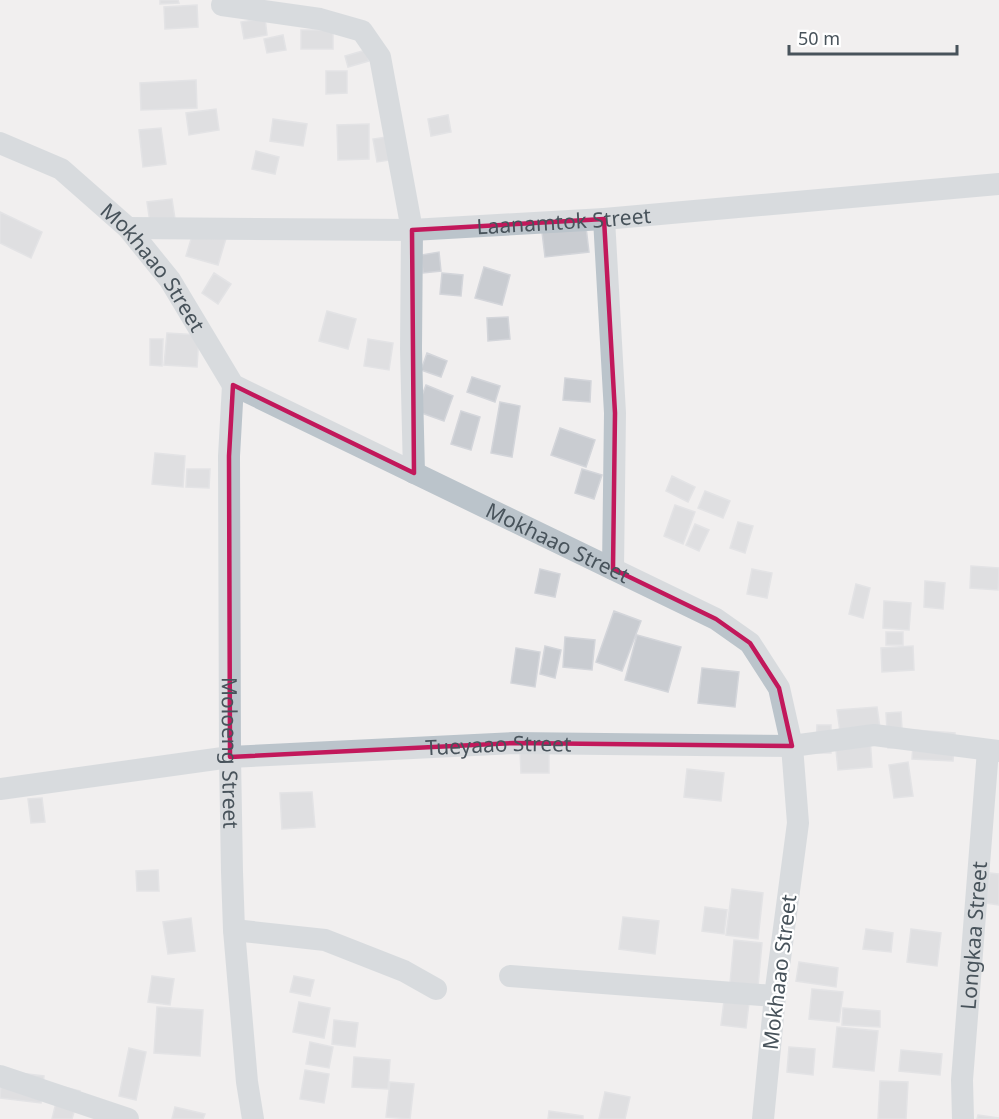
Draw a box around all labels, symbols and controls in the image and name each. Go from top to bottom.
scale bar [789,18,957,56]
text: 50 m [798,26,840,50]
street label: Mokhaao Street [95,196,212,337]
street label: Laanamtok Street [476,201,652,240]
street label: Mokhaao Street [481,496,635,589]
street label: Moloeng Street [216,677,245,829]
street label: Tueyaao Street [425,729,572,761]
street label: Longkaa Street [954,860,993,1011]
street label: Mokhaao Street [756,892,802,1051]

